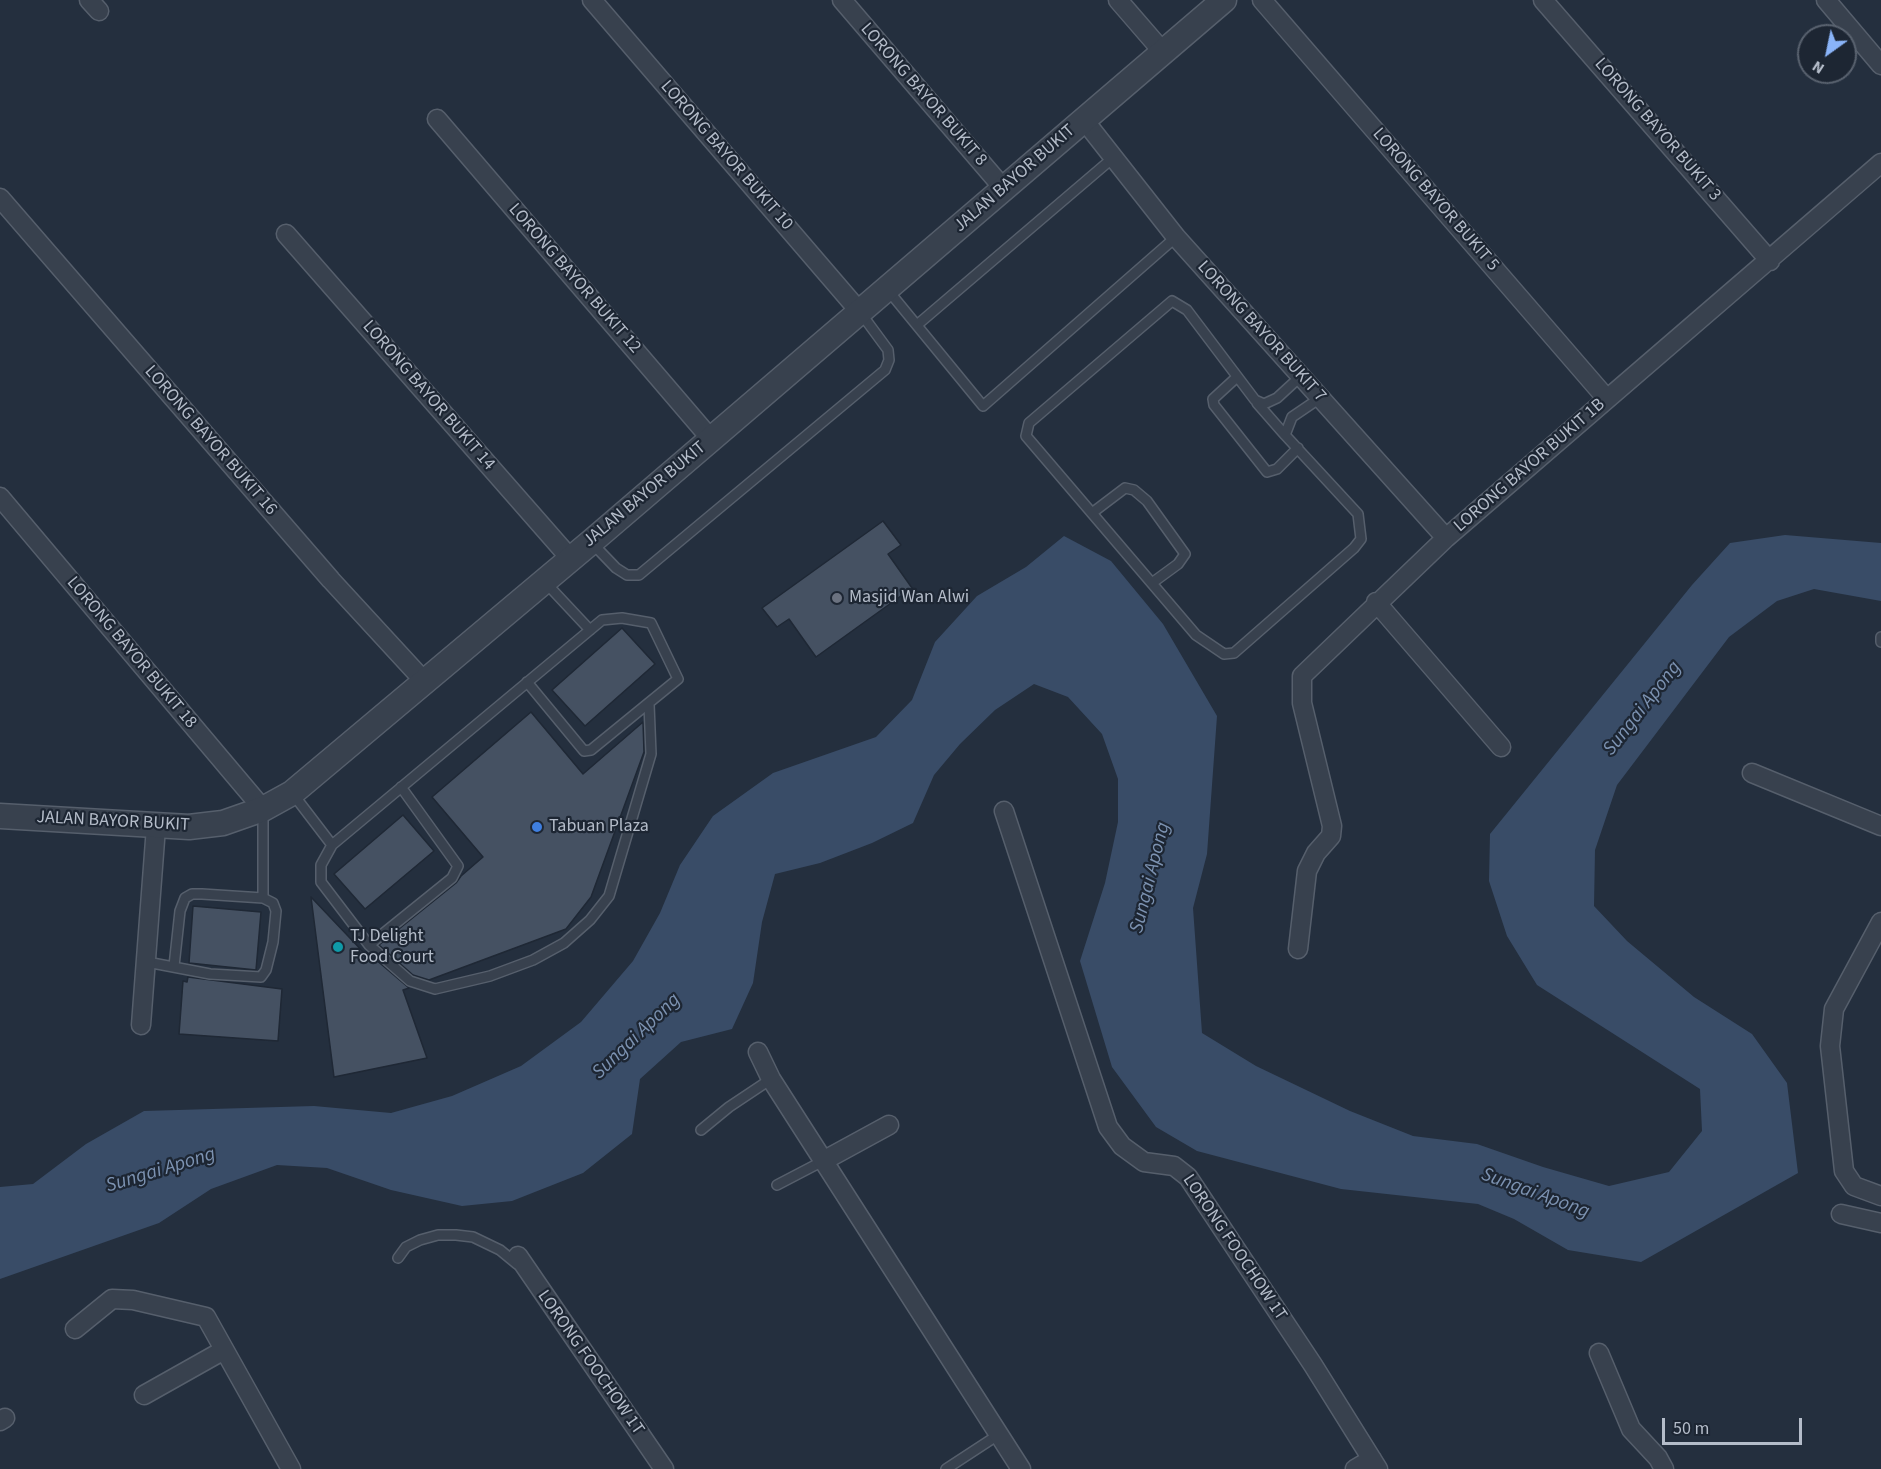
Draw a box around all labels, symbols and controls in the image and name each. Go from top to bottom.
street label: LORONG BAYOR BUKIT 8 [855,19,991,171]
north arrow [1797,24,1857,84]
street label: LORONG BAYOR BUKIT 3 [1589,54,1725,206]
text: N [1808,55,1829,80]
street label: LORONG BAYOR BUKIT 10 [655,77,797,235]
street label: JALAN BAYOR BUKIT [950,121,1080,237]
street label: LORONG BAYOR BUKIT 5 [1367,124,1503,276]
street label: LORONG BAYOR BUKIT 12 [503,200,645,358]
street label: LORONG BAYOR BUKIT 7 [1192,257,1330,407]
street label: LORONG BAYOR BUKIT 14 [357,317,499,475]
street label: LORONG BAYOR BUKIT 16 [139,362,281,520]
street label: LORONG BAYOR BUKIT 1B [1450,394,1610,538]
street label: JALAN BAYOR BUKIT [579,437,711,553]
street label: LORONG BAYOR BUKIT 18 [61,573,201,733]
place label: Masjid Wan Alwi [849,587,969,609]
marker: Masjid Wan Alwi [830,591,844,605]
water label: Sungai Apong [1599,657,1687,761]
street label: JALAN BAYOR BUKIT [36,807,190,837]
place label: Tabuan Plaza [549,816,649,838]
marker: Tabuan Plaza [530,820,544,834]
water label: Sungai Apong [1126,820,1176,936]
place label: TJ Delight Food Court [350,926,434,968]
marker: TJ Delight Food Court [331,940,345,954]
water label: Sungai Apong [588,989,686,1085]
water label: Sungai Apong [103,1143,219,1199]
water label: Sungai Apong [1478,1163,1592,1225]
street label: LORONG FOOCHOW 1T [1177,1171,1291,1325]
street label: LORONG FOOCHOW 1T [532,1287,648,1439]
scale bar [1665,1406,1804,1444]
text: 50 m [1673,1416,1709,1441]

